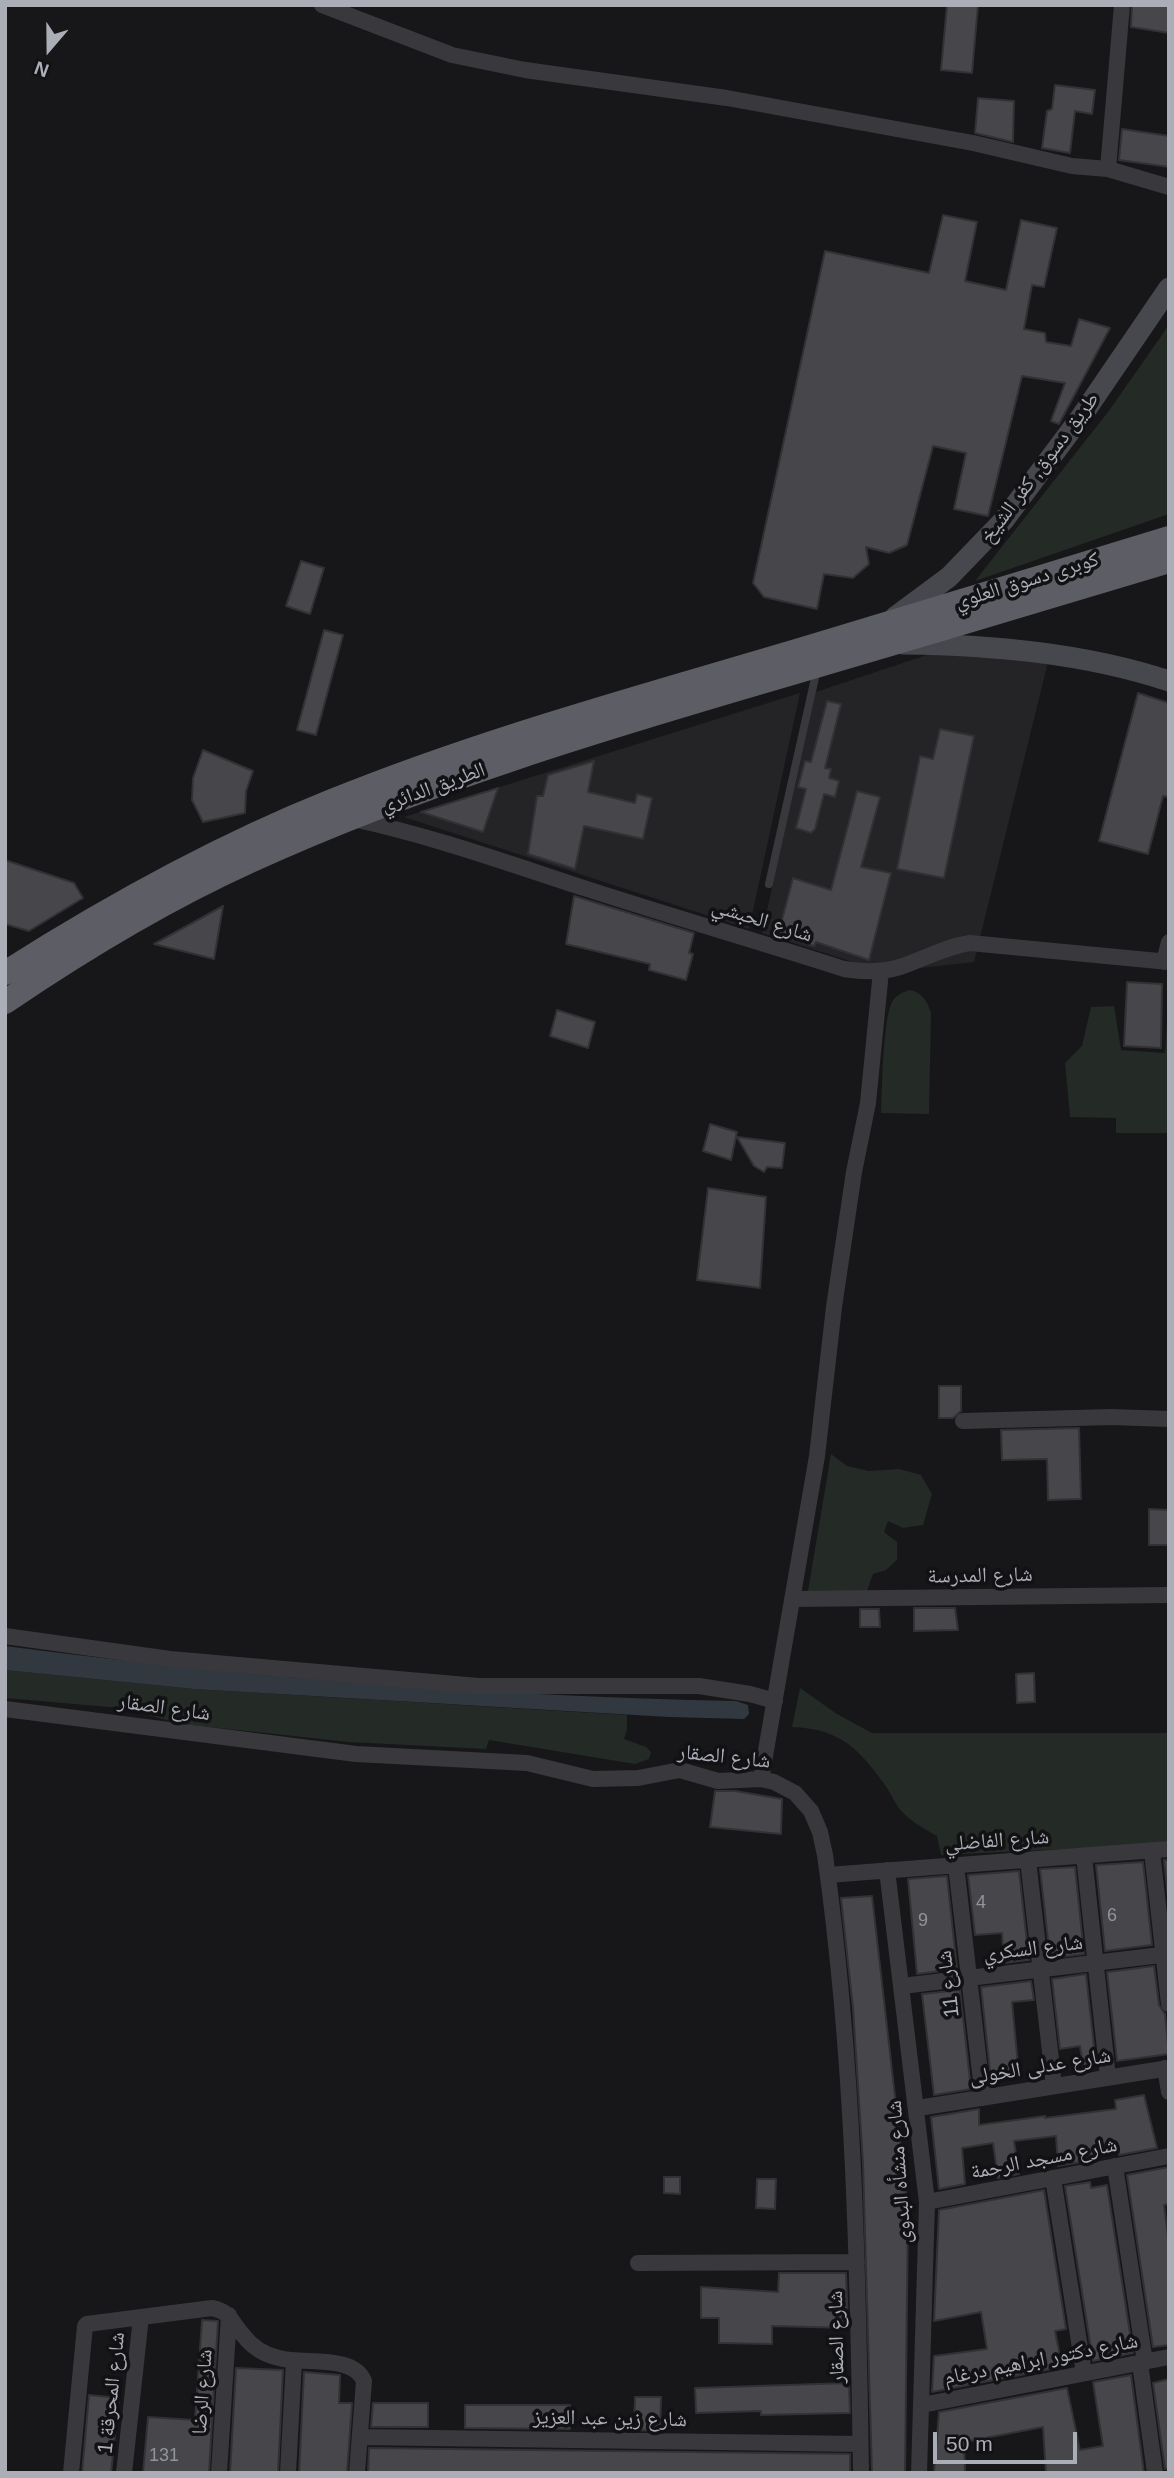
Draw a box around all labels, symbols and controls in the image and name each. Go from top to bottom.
north arrow [14,14,84,84]
text: N [32,57,52,81]
street label: طريق دسوق, كفر الشيخ [975,388,1105,548]
street label: كوبرى دسوق العلوي [952,547,1102,615]
street label: الطريق الدائري [377,757,489,819]
street label: شارع الحبشي [709,894,815,948]
street label: شارع المدرسة [927,1562,1033,1590]
street label: شارع الصقار [116,1689,212,1727]
street label: شارع الصقار [676,1740,772,1774]
street label: شارع الفاضلي [944,1825,1050,1857]
house number: 4 [976,1892,986,1914]
house number: 6 [1107,1905,1117,1927]
house number: 9 [918,1910,928,1932]
street label: شارع السكري [982,1930,1084,1968]
street label: شارع 11 [932,1949,966,2019]
street label: شارع عدلى الخولى [967,2043,1113,2091]
street label: شارع منشأه البدوى [882,2100,918,2244]
street label: شارع مسجد الرحمة [969,2132,1119,2186]
street label: شارع الصقار [824,2290,850,2384]
street label: شارع دكتور ابراهيم درغام [942,2329,1140,2391]
street label: شارع المحرقة 1 [93,2331,131,2455]
street label: شارع الرضا [187,2348,219,2436]
street label: شارع زين عبد العزيز [533,2405,687,2433]
scale bar [936,2418,1080,2462]
text: 50 m [946,2432,993,2455]
house number: 131 [149,2445,179,2467]

